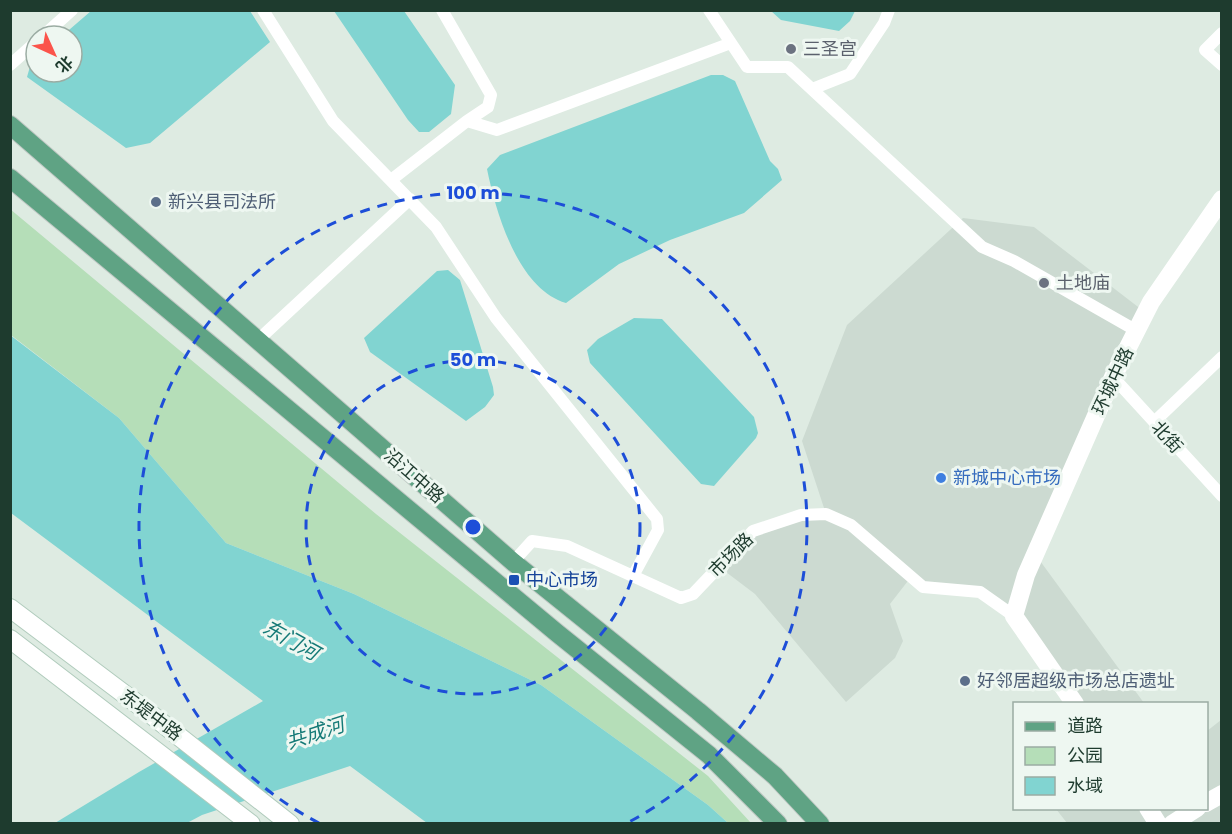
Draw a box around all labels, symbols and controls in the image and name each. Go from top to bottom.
north arrow [24,24,84,84]
place label: 三圣宫 [803,36,857,61]
marker: 三圣宫 [784,42,798,56]
text: 北 [50,50,78,78]
text: 100 m [446,180,500,205]
place label: 新兴县司法所 [168,189,276,214]
marker: 新兴县司法所 [149,195,163,209]
place label: 土地庙 [1056,270,1110,295]
marker: 土地庙 [1037,276,1051,290]
street label: 环城中路 [1086,343,1139,419]
text: 50 m [450,347,496,372]
street label: 北街 [1146,415,1189,458]
street label: 沿江中路 [379,443,450,509]
place label: 新城中心市场 [953,465,1061,490]
marker: 新城中心市场 [934,471,948,485]
centre of rings [463,517,483,537]
street label: 市场路 [703,527,759,583]
place label: 中心市场 [526,567,598,592]
marker: 中心市场 [507,573,521,587]
water label: 东门河 [258,613,328,669]
place label: 好邻居超级市场总店遗址 [977,668,1175,693]
marker: 好邻居超级市场总店遗址 [958,674,972,688]
street label: 东堤中路 [115,683,188,746]
legend [1013,702,1208,810]
water label: 共成河 [282,709,352,756]
text: 道路 [1067,713,1103,738]
text: 公园 [1067,743,1103,768]
text: 水域 [1067,773,1103,798]

